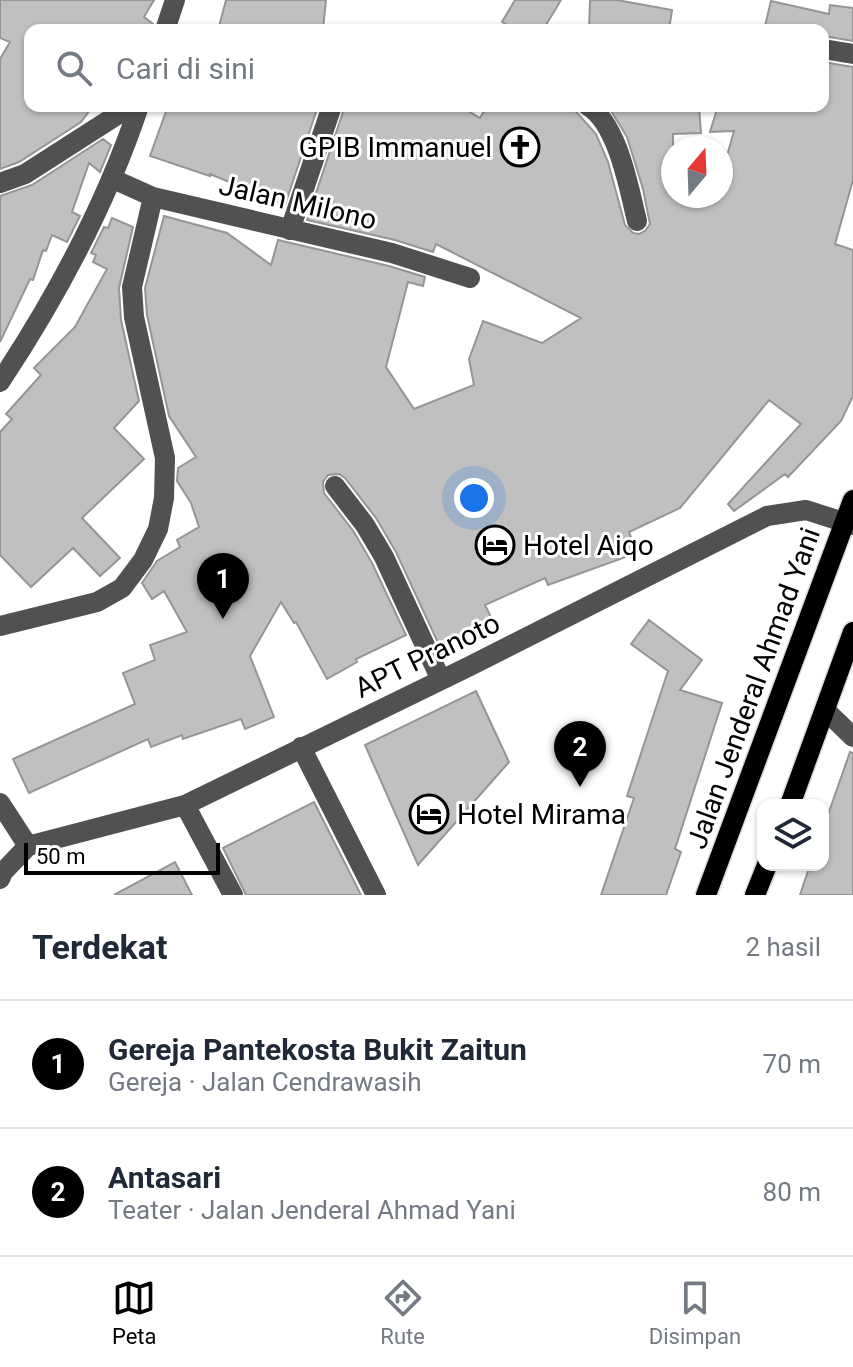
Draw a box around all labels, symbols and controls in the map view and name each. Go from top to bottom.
search box [24,24,829,112]
icon: search [52,46,96,90]
text: Cari di sini [116,51,255,86]
church icon: GPIB Immanuel [499,126,541,168]
place label: GPIB Immanuel [299,131,492,164]
north arrow [661,136,733,208]
street label: Jalan Milono [216,168,380,237]
your location [454,478,494,518]
street label: Jalan Jenderal Ahmad Yani [680,523,827,853]
hotel icon: Hotel Aiqo [474,524,516,566]
place label: Hotel Aiqo [523,529,654,562]
pin: 1 [197,553,249,619]
street label: APT Pranoto [349,606,505,705]
pin: 2 [554,721,606,787]
hotel icon: Hotel Mirama [408,793,450,835]
place label: Hotel Mirama [457,798,626,831]
map controls [757,799,829,871]
button: layers [757,799,829,871]
scale bar [24,839,220,875]
text: 50 m [36,844,85,869]
text: Terdekat [32,927,167,967]
text: 2 hasil [745,932,821,962]
text: Gereja Pantekosta Bukit Zaitun [108,1032,527,1067]
text: 1 [51,1049,65,1079]
text: 70 m [763,1049,821,1079]
text: Gereja · Jalan Cendrawasih [108,1067,422,1097]
text: Antasari [108,1160,221,1195]
text: 2 [51,1177,65,1207]
text: 80 m [763,1177,821,1207]
text: Teater · Jalan Jenderal Ahmad Yani [108,1195,516,1225]
tab: Peta [112,1276,157,1349]
tab: Rute [380,1276,425,1349]
tab: Disimpan [649,1276,741,1349]

